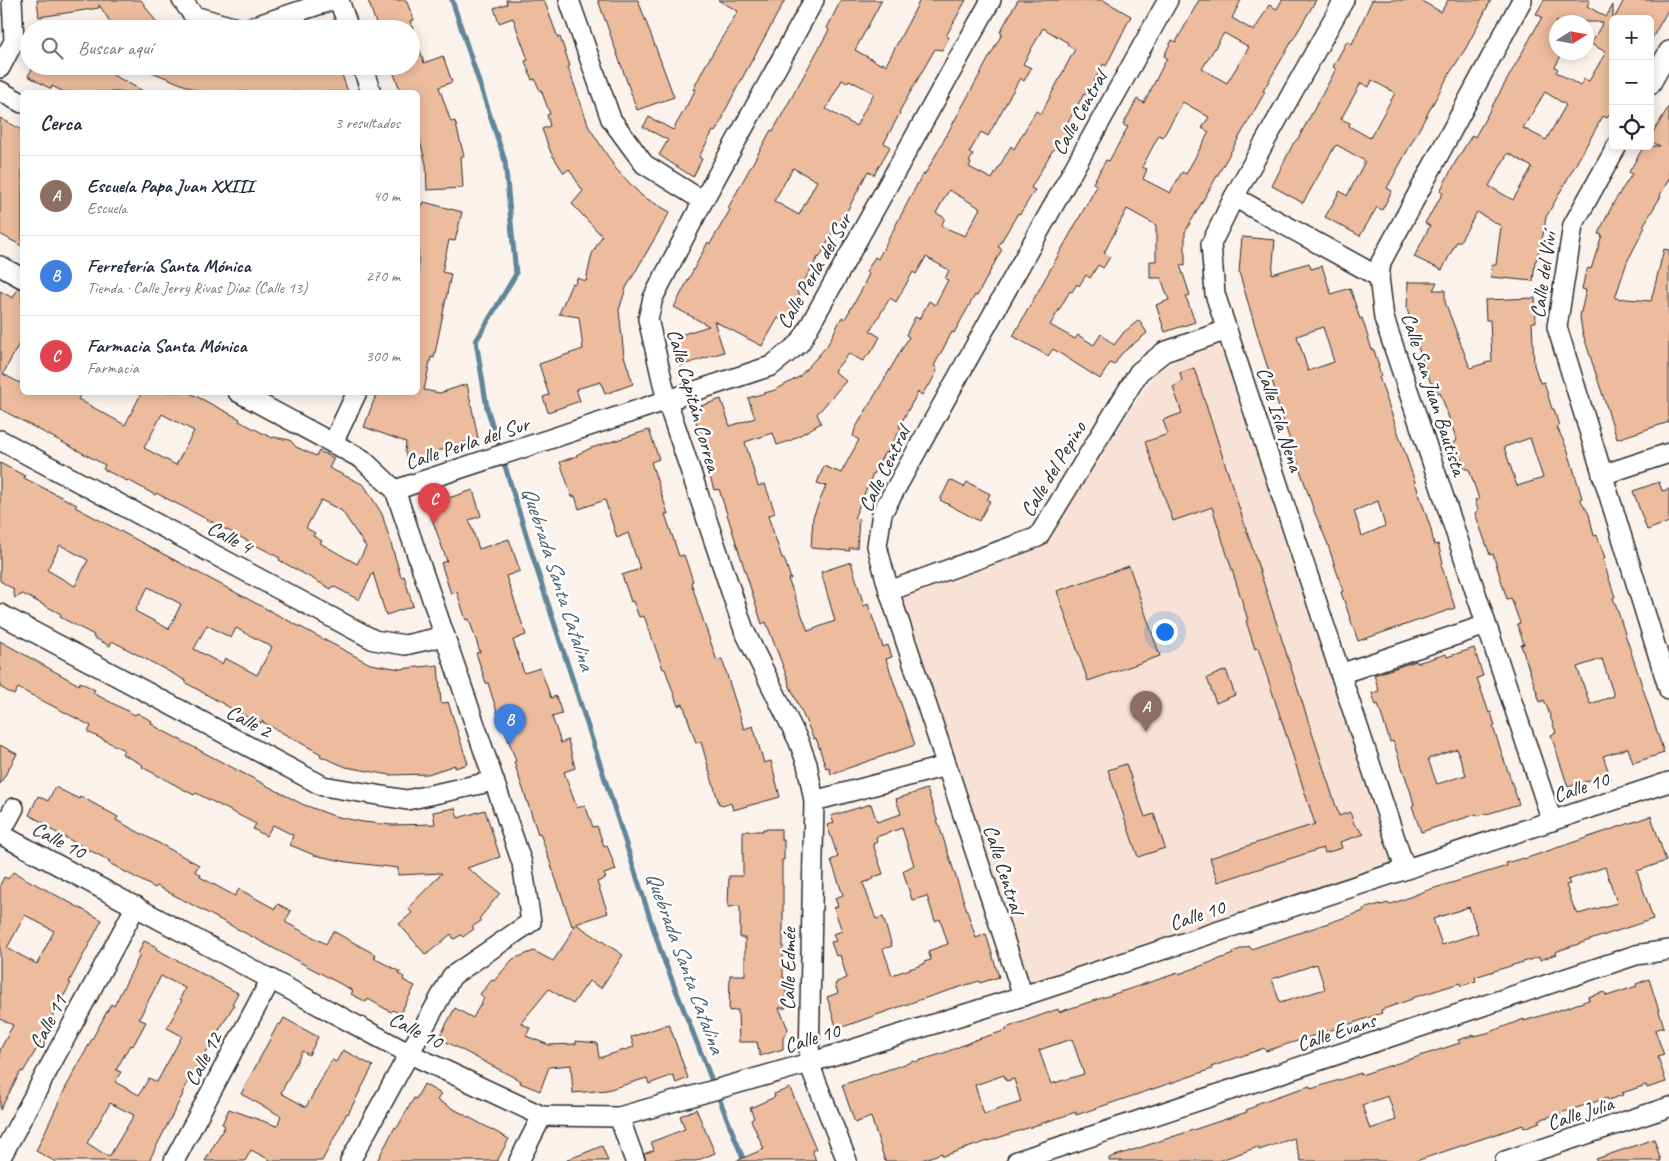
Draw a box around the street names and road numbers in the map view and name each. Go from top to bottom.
street label: Calle Central [1045,64,1114,159]
street label: Calle Perla del Sur [770,207,859,333]
street label: Calle del Viví [1524,226,1562,320]
street label: Calle San Juan Bautista [1395,309,1473,481]
street label: Calle Capitán Correa [661,326,727,477]
street label: Calle Isla Nena [1251,363,1310,476]
street label: Calle Perla del Sur [402,410,535,475]
street label: Calle del Pepino [1014,415,1092,521]
street label: Calle Central [852,419,917,516]
street label: Calle 4 [203,514,259,561]
street label: Calle 2 [222,698,277,744]
street label: Calle 10 [1550,765,1614,808]
street label: Calle 10 [28,815,92,866]
street label: Calle Central [977,821,1032,920]
street label: Calle 10 [1166,893,1230,936]
street label: Calle Edmée [774,925,802,1011]
street label: Calle 11 [23,989,74,1053]
street label: Calle 10 [385,1005,449,1055]
street label: Calle Evans [1293,1006,1380,1057]
street label: Calle 10 [781,1017,845,1059]
street label: Calle 12 [178,1026,229,1090]
street label: Calle Julia [1544,1090,1618,1136]

